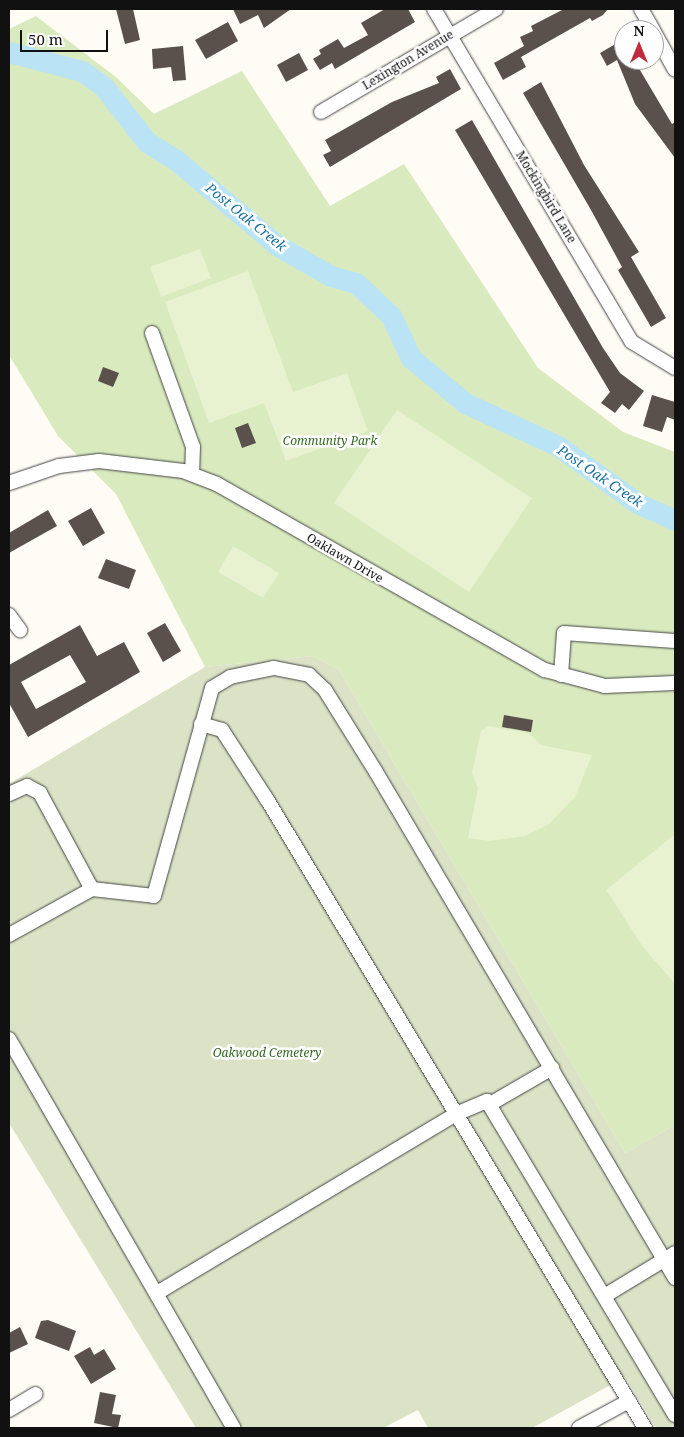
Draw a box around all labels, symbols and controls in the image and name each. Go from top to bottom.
scale bar [22,20,110,52]
north arrow [614,20,664,70]
text: N [633,21,645,40]
street label: Lexington Avenue [360,27,456,93]
text: 50 m [28,29,63,49]
street label: Mockingbird Lane [513,148,579,246]
water label: Post Oak Creek [202,179,290,255]
park label: Community Park [283,434,377,448]
water label: Post Oak Creek [554,441,646,511]
street label: Oaklawn Drive [304,530,386,586]
park label: Oakwood Cemetery [213,1046,321,1060]

